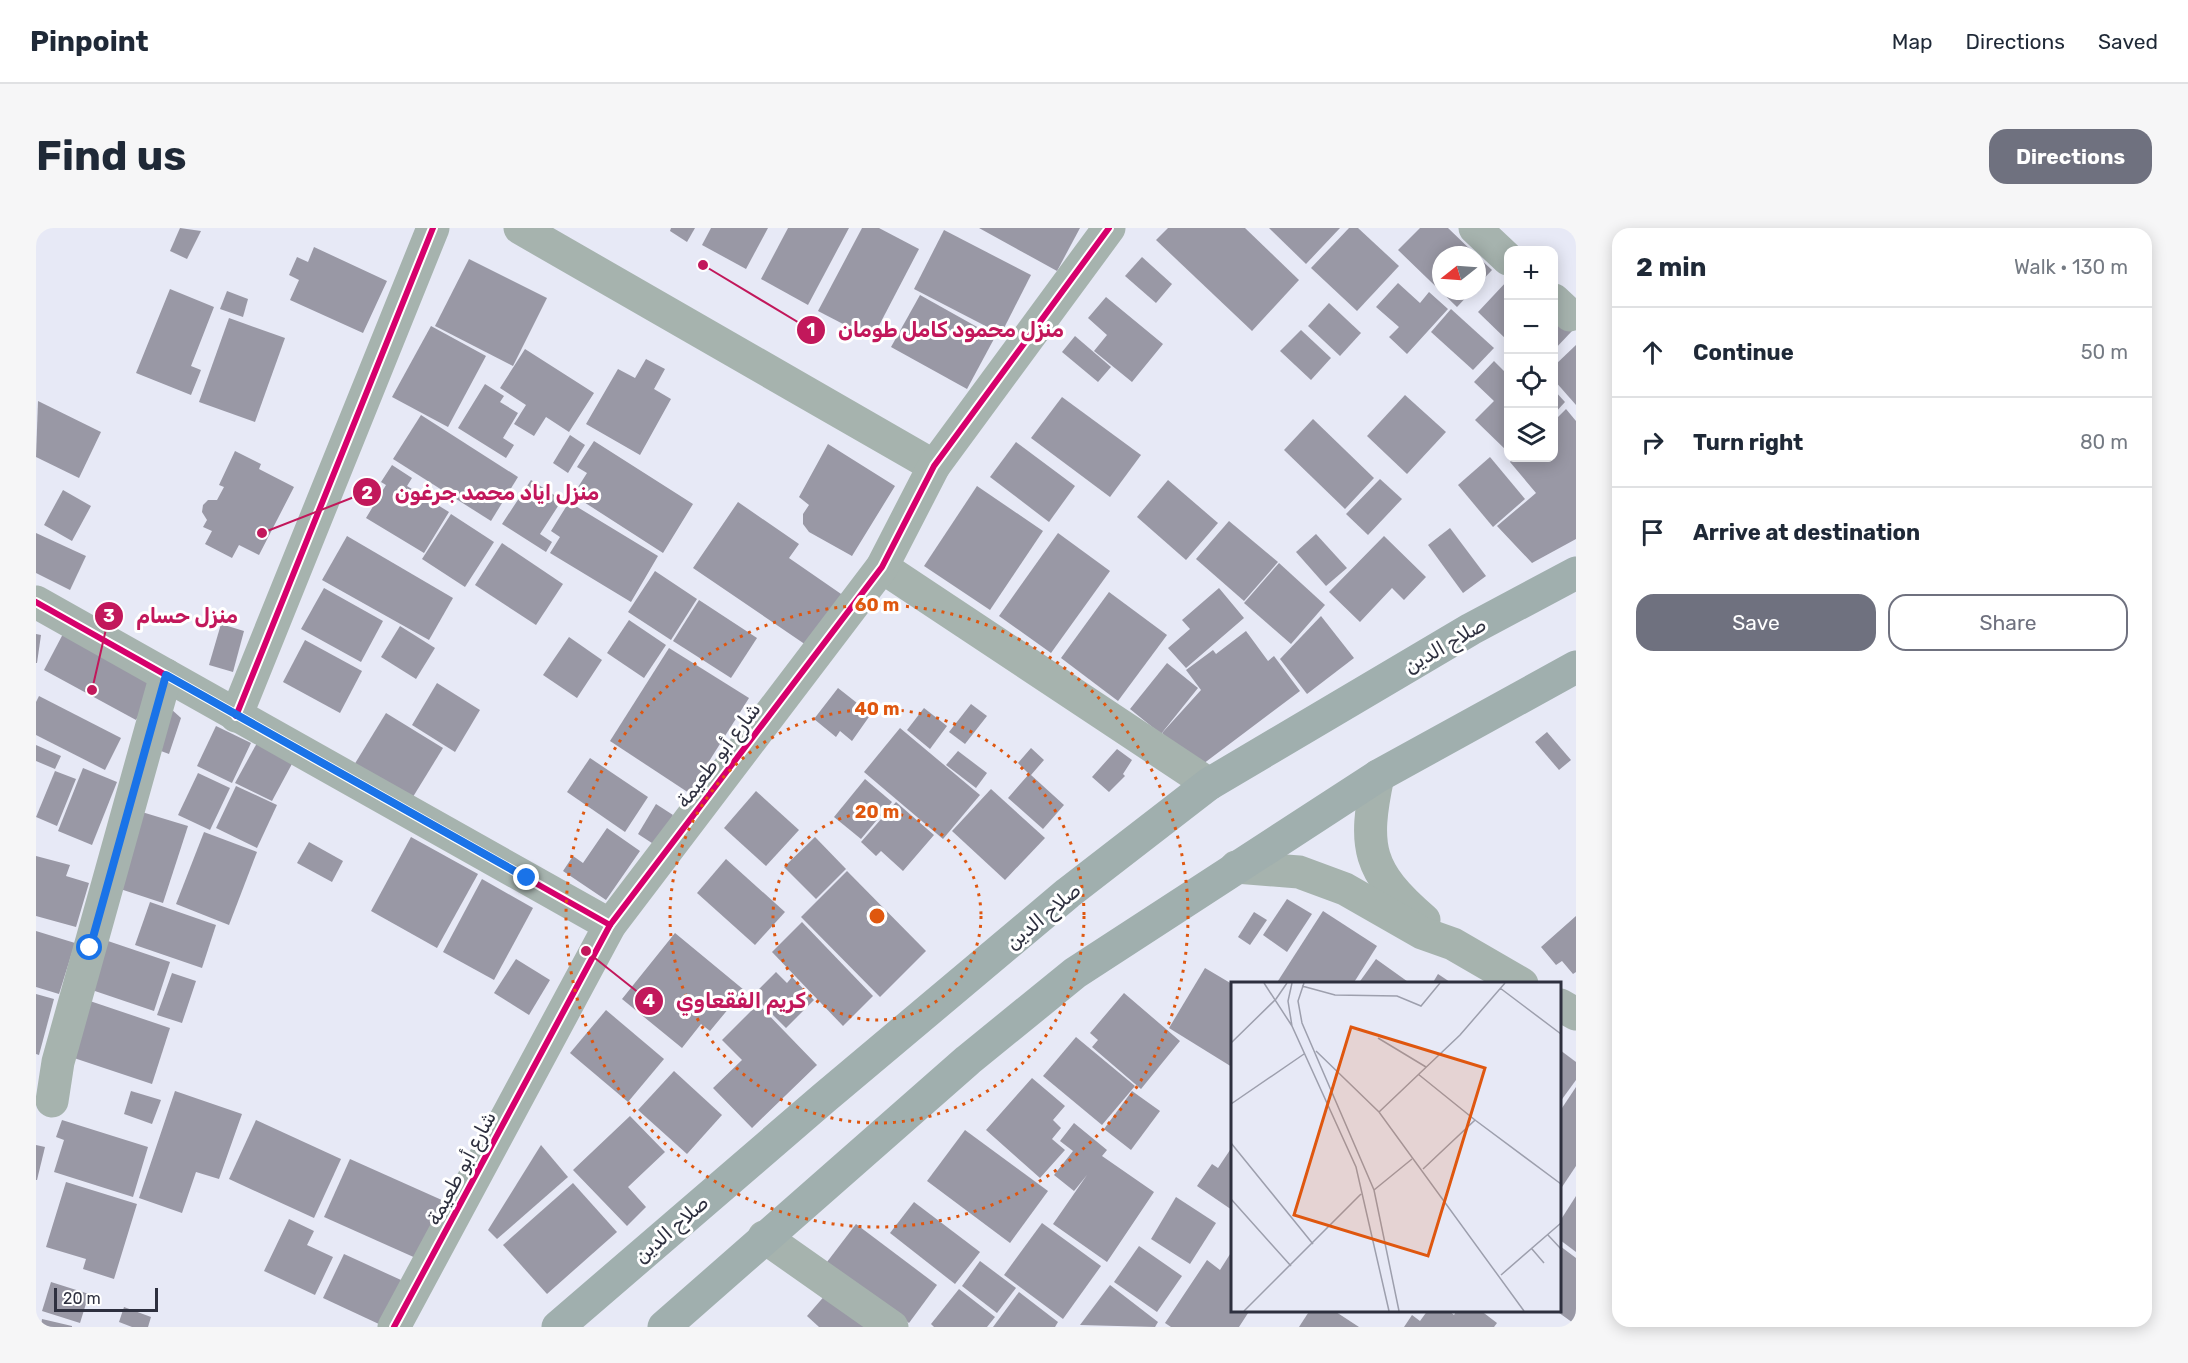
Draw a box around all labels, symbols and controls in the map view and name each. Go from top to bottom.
text: Pinpoint [30,25,149,58]
text: Map [1892,29,1933,54]
text: Directions [1966,29,2065,54]
text: Saved [2098,29,2158,54]
button: Directions [1989,129,2152,184]
text: Find us [36,131,187,181]
north arrow [1432,246,1486,300]
map controls [1504,246,1558,462]
button: + [1504,246,1558,300]
text: 2 min [1636,252,1706,283]
text: Walk · 130 m [2014,255,2128,279]
button: − [1504,300,1558,354]
callout: منزل محمود كامل طومان [796,310,1076,349]
text: منزل محمود كامل طومان [838,317,1064,343]
text: 1 [807,319,815,341]
icon: ahead [1636,336,1669,369]
text: Continue [1693,339,1794,366]
text: 50 m [2081,340,2128,364]
button: locate [1504,354,1558,408]
button: layers [1504,408,1558,462]
icon: right [1636,426,1669,459]
text: Turn right [1693,429,1803,456]
text: 80 m [2080,430,2128,454]
callout: منزل اياد محمد جرغون [352,473,611,512]
text: منزل اياد محمد جرغون [395,480,599,506]
text: 2 [361,482,373,504]
icon: arrive [1636,516,1669,549]
text: Arrive at destination [1693,519,1920,546]
text: 60 m [855,594,899,616]
button: Save [1636,594,1876,651]
button: Share [1888,594,2128,651]
callout: منزل حسام [94,596,250,635]
text: منزل حسام [136,603,238,630]
text: 3 [103,605,115,627]
street label: صلاح الدين [1400,612,1491,680]
street label: شارع أبو طعيمة [671,698,767,814]
text: 40 m [855,698,899,720]
text: 20 m [855,801,899,823]
route end [513,864,539,890]
street label: صلاح الدين [1001,878,1087,956]
centre of rings [867,906,887,926]
route start [76,934,102,960]
callout: كريم الفقعاوي [634,981,818,1020]
inset map [1231,982,1561,1312]
text: كريم الفقعاوي [676,988,806,1016]
text: 4 [643,990,655,1012]
street label: شارع أبو طعيمة [421,1107,503,1230]
street label: صلاح الدين [629,1190,714,1269]
scale bar [54,1285,158,1312]
text: 20 m [63,1289,101,1308]

